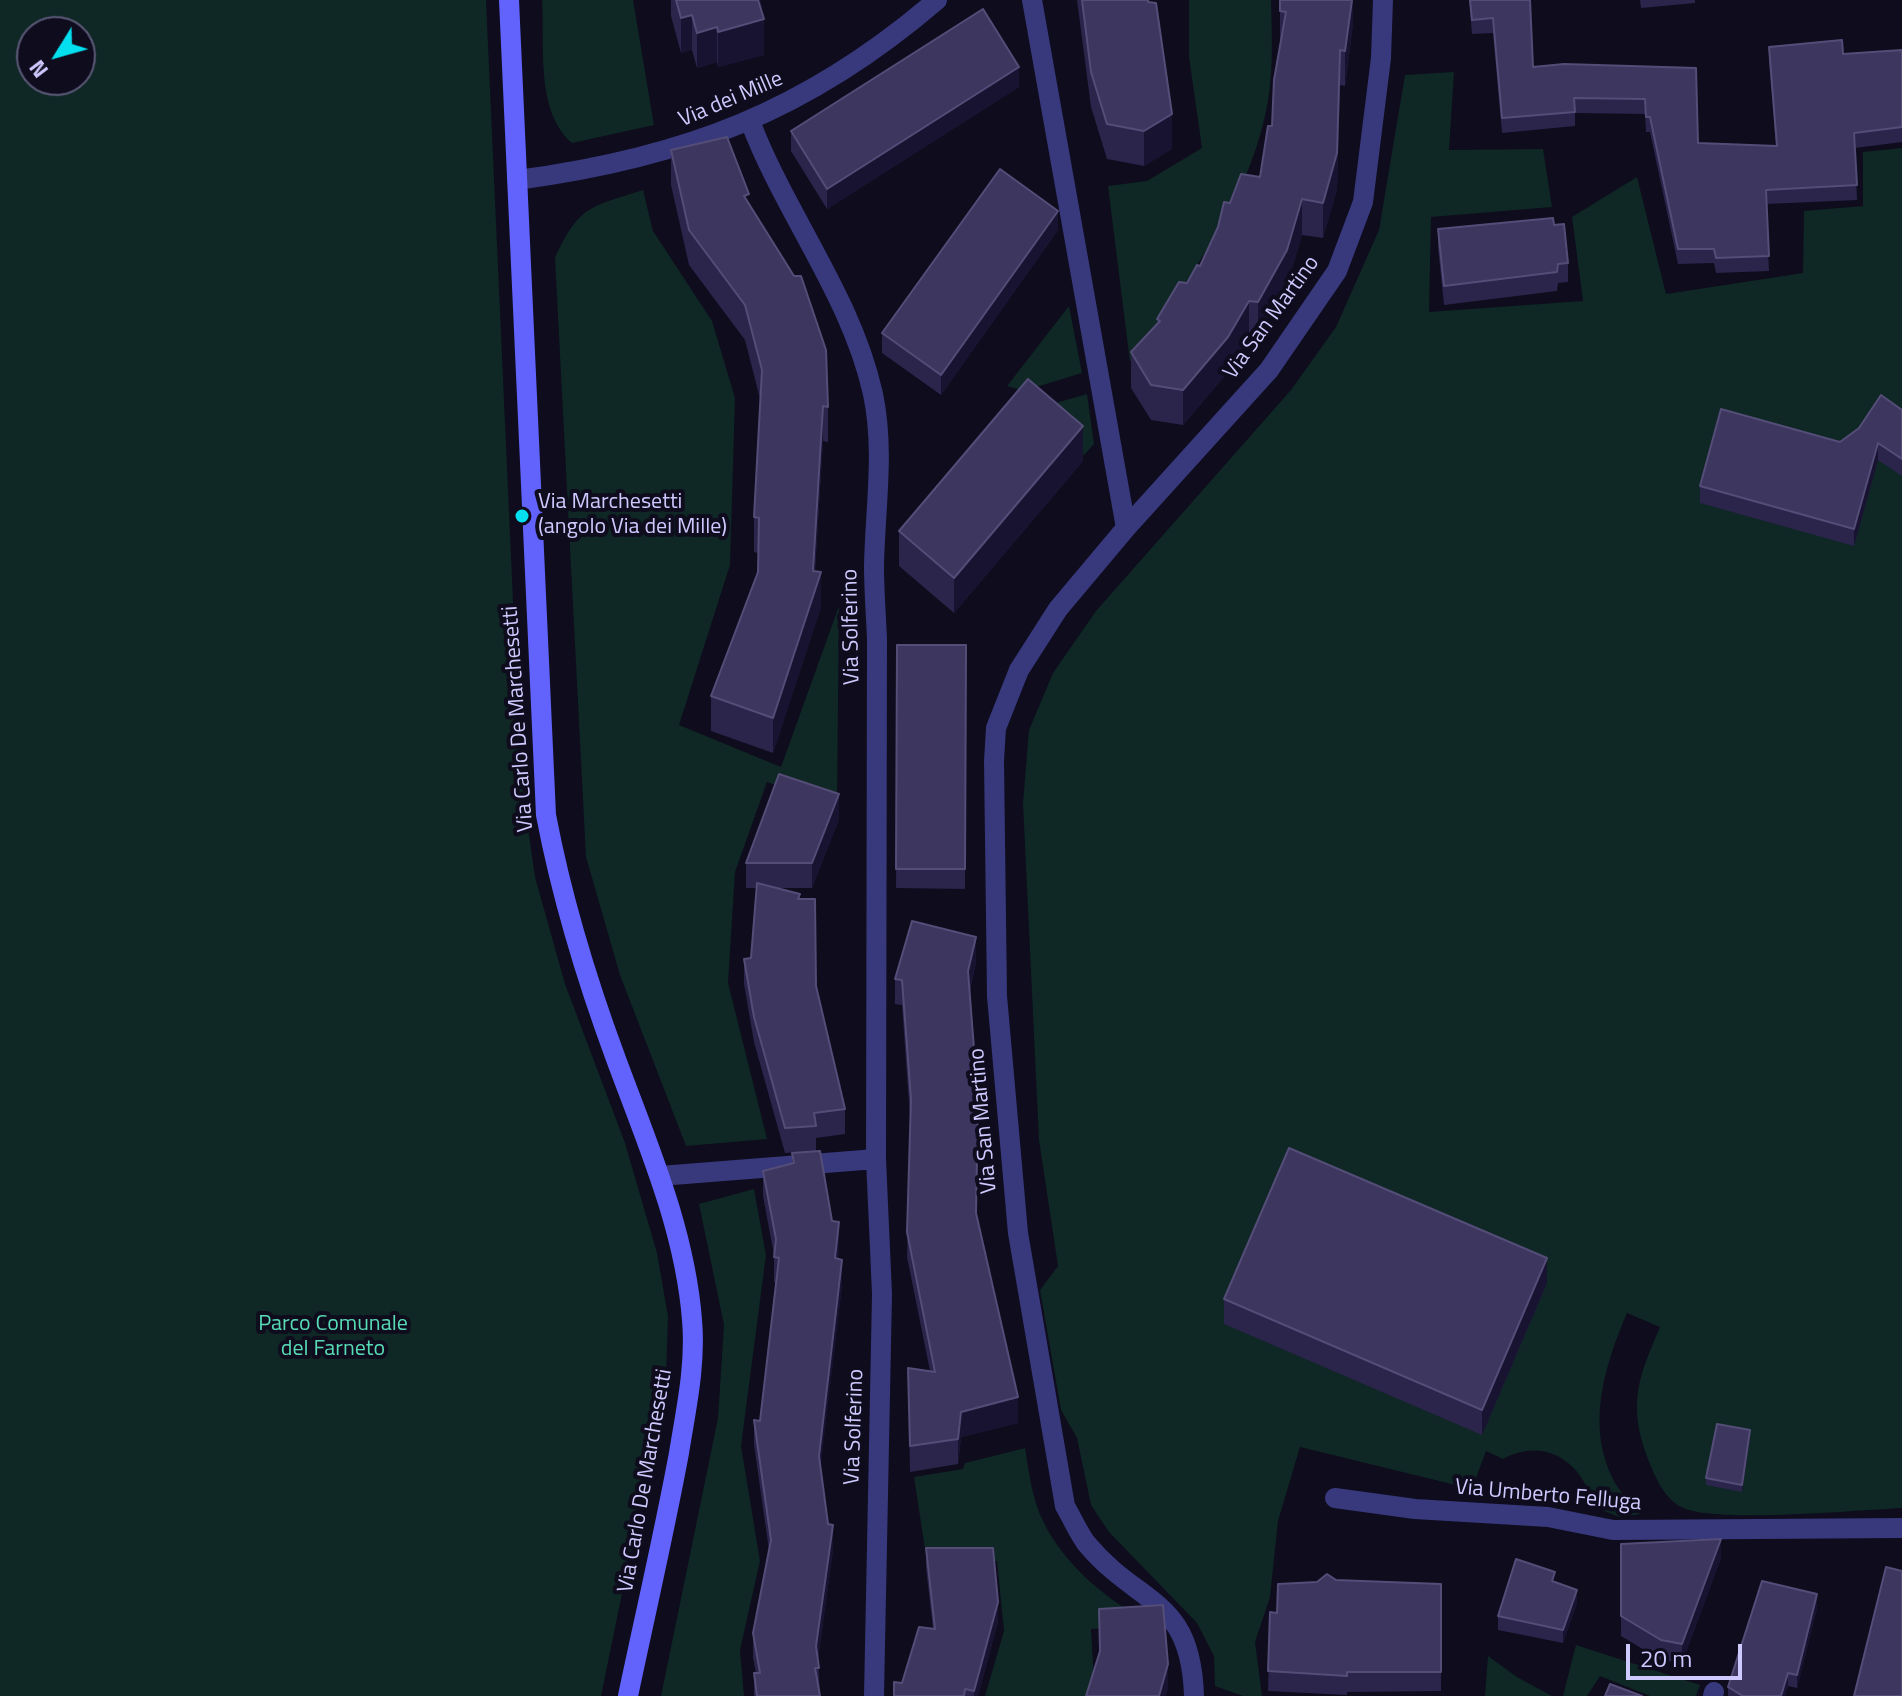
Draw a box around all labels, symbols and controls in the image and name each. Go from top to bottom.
north arrow [16,16,96,96]
text: N [20,53,57,86]
street label: Via dei Mille [675,66,787,134]
street label: Via San Martino [1218,251,1326,385]
place label: Via Marchesetti (angolo Via dei Mille) [538,490,727,542]
marker: Via Marchesetti (angolo Via dei Mille) [513,507,531,525]
street label: Via Solferino [838,569,866,685]
street label: Via Carlo De Marchesetti [498,605,540,833]
street label: Via San Martino [964,1047,1004,1195]
park label: Parco Comunale del Farneto [258,1312,408,1364]
street label: Via Carlo De Marchesetti [613,1367,679,1595]
street label: Via Solferino [840,1368,870,1486]
street label: Via Umberto Felluga [1454,1475,1642,1517]
scale bar [1630,1628,1746,1678]
text: 20 m [1640,1640,1692,1676]

